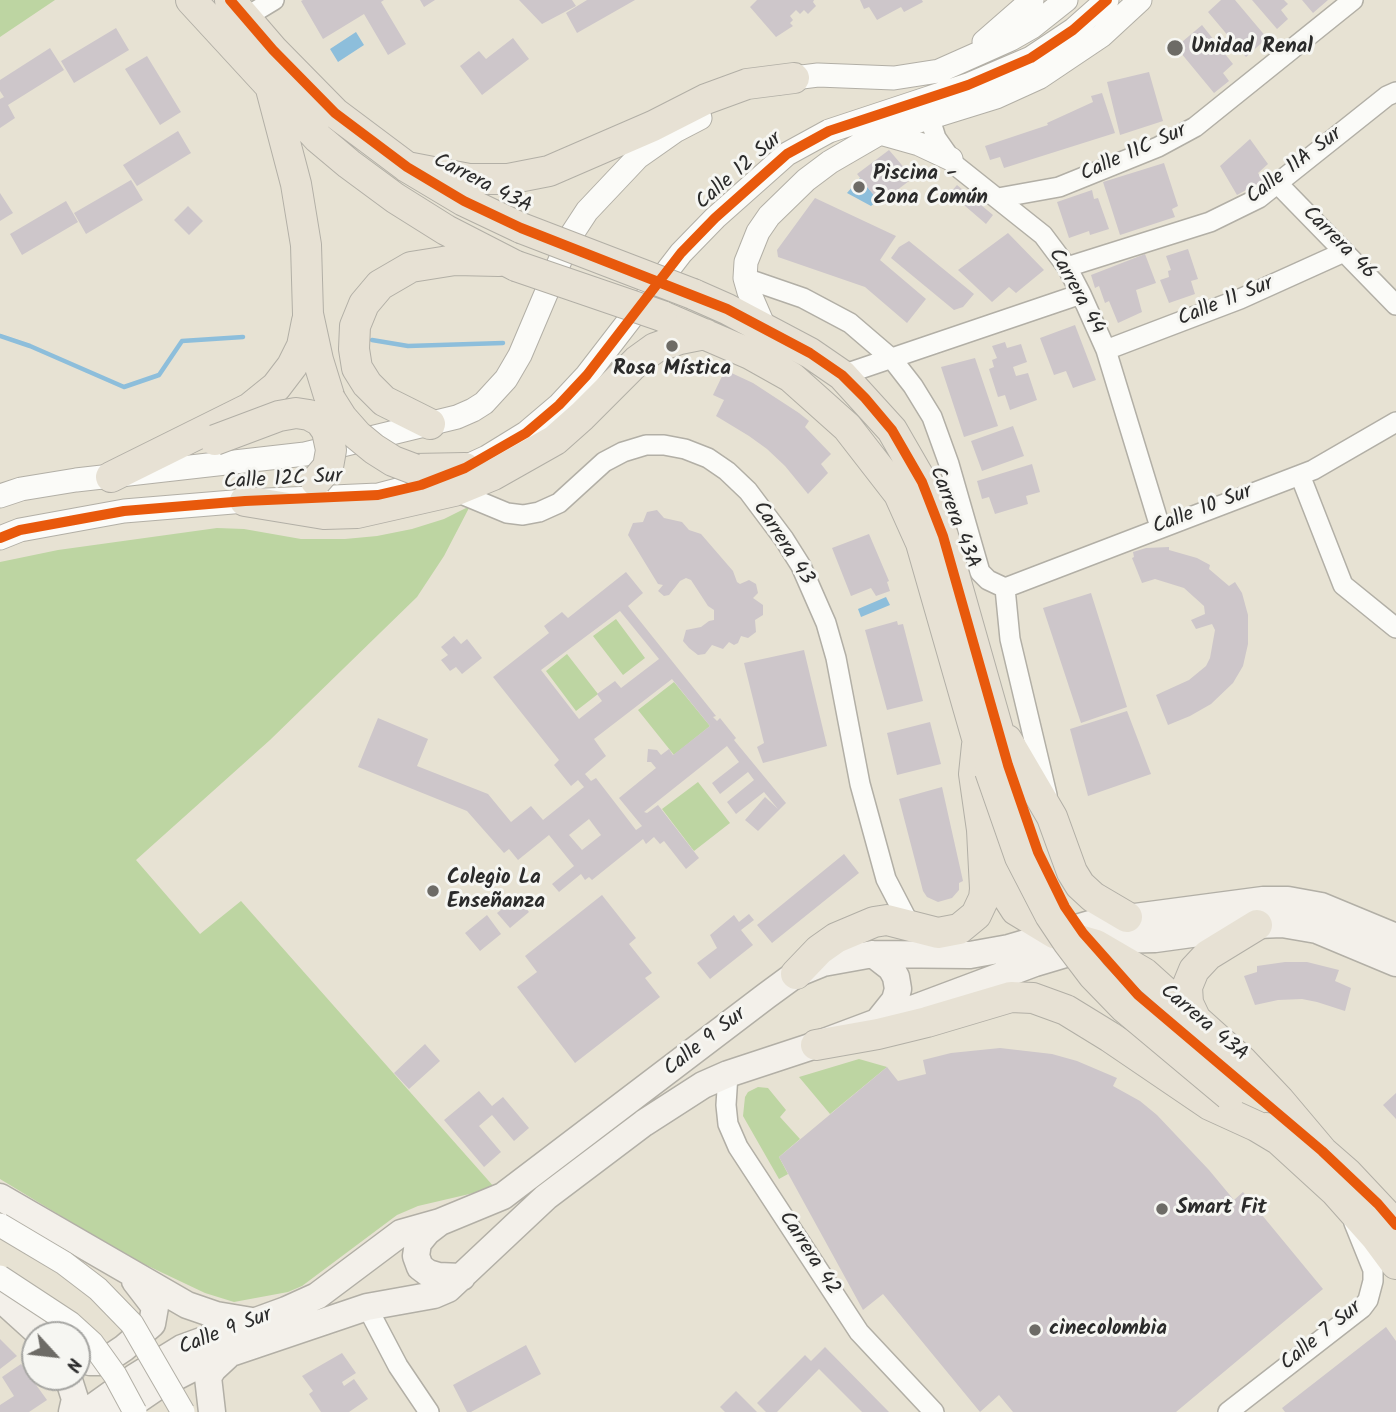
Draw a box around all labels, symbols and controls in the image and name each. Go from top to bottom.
place label: Unidad Renal [1191,35,1313,61]
marker: Unidad Renal [1165,38,1185,58]
street label: Calle 11C Sur [1077,120,1191,188]
street label: Calle 11A Sur [1242,123,1348,211]
street label: Calle 12 Sur [692,128,788,216]
street label: Carrera 43A [428,149,536,221]
place label: Piscina - Zona Común [873,162,988,212]
marker: Piscina - Zona Común [851,179,867,195]
street label: Carrera 46 [1296,202,1380,286]
street label: Carrera 44 [1041,245,1109,339]
street label: Calle 11 Sur [1175,273,1277,333]
marker: Rosa Mística [664,338,680,354]
place label: Rosa Mística [613,357,731,383]
street label: Carrera 43A [922,463,984,573]
street label: Calle 12C Sur [223,465,343,497]
street label: Calle 10 Sur [1150,481,1256,541]
street label: Carrera 43 [746,497,818,591]
place label: Colegio La Enseñanza [447,866,545,916]
marker: Colegio La Enseñanza [425,883,441,899]
street label: Carrera 43A [1154,980,1252,1068]
street label: Calle 9 Sur [660,1003,752,1083]
place label: Smart Fit [1176,1196,1267,1222]
marker: Smart Fit [1154,1201,1170,1217]
street label: Carrera 42 [772,1207,844,1301]
street label: Calle 7 Sur [1276,1297,1368,1377]
street label: Calle 9 Sur [176,1304,276,1362]
place label: cinecolombia [1049,1317,1167,1343]
north arrow [21,1321,91,1391]
marker: cinecolombia [1027,1322,1043,1338]
text: N [57,1352,89,1377]

